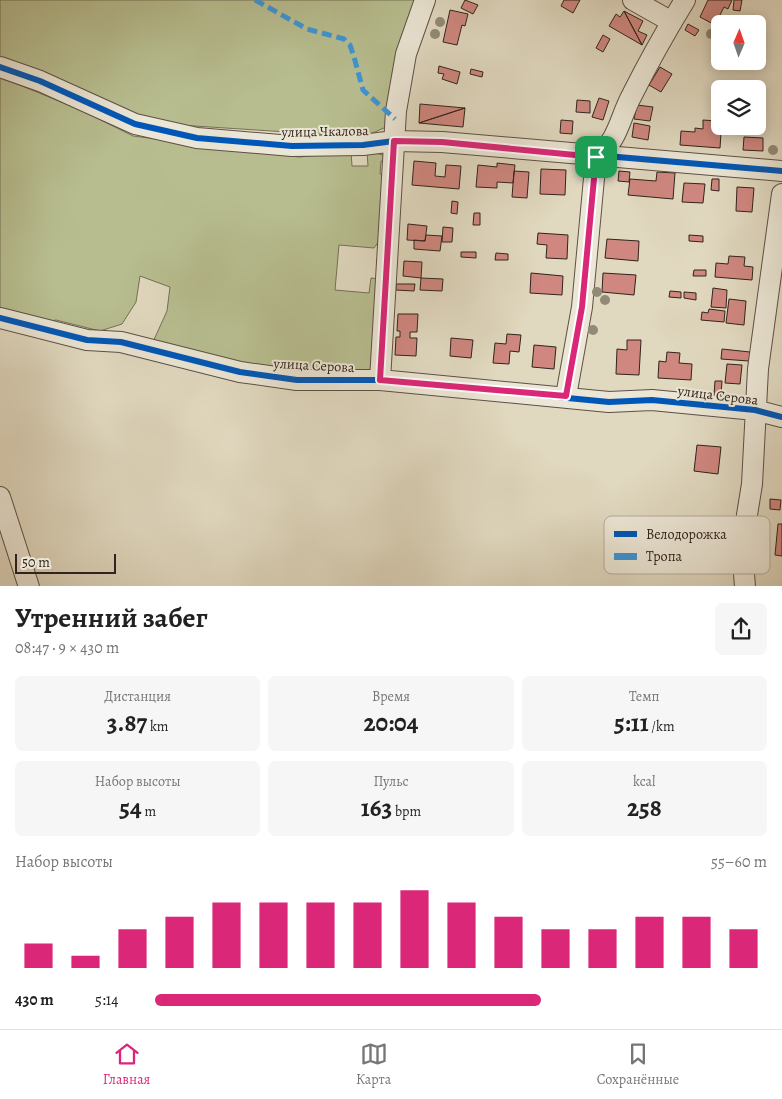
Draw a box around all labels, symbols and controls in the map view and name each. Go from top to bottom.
north arrow [711,15,766,70]
map controls [711,15,766,135]
button: layers [711,80,766,135]
street label: улица Чкалова [280,121,369,142]
pin [575,136,617,178]
icon: arrive [582,143,610,171]
street label: улица Серова [272,354,355,377]
street label: улица Серова [676,381,760,410]
legend [604,516,770,574]
text: Велодорожка [646,525,727,544]
text: Тропа [646,547,683,566]
scale bar [15,552,116,575]
text: 50 m [22,553,50,572]
text: Утренний забег [15,599,208,637]
button: share [715,603,767,655]
text: 08:47 · 9 × 430 m [15,637,119,659]
text: Дистанция [104,687,171,706]
text: Время [372,687,410,706]
text: Темп [629,687,660,706]
text: 3.87 [107,706,147,740]
text: 20:04 [364,706,418,740]
text: 5:11 [614,706,649,740]
text: km [147,717,169,736]
text: /km [649,717,675,736]
text: Набор высоты [95,772,181,791]
text: Пульс [373,772,408,791]
text: kcal [633,772,656,791]
text: 54 [119,791,142,825]
text: 163 [361,791,392,825]
text: 258 [627,791,662,825]
text: m [142,802,156,821]
text: bpm [392,802,421,821]
text: Набор высоты [15,851,113,873]
text: 55–60 m [711,851,767,873]
text: 430 m [15,989,54,1011]
text: 5:14 [95,989,118,1011]
tab: Главная [103,1040,150,1089]
tab: Карта [356,1040,391,1089]
tab: Сохранённые [597,1040,679,1089]

